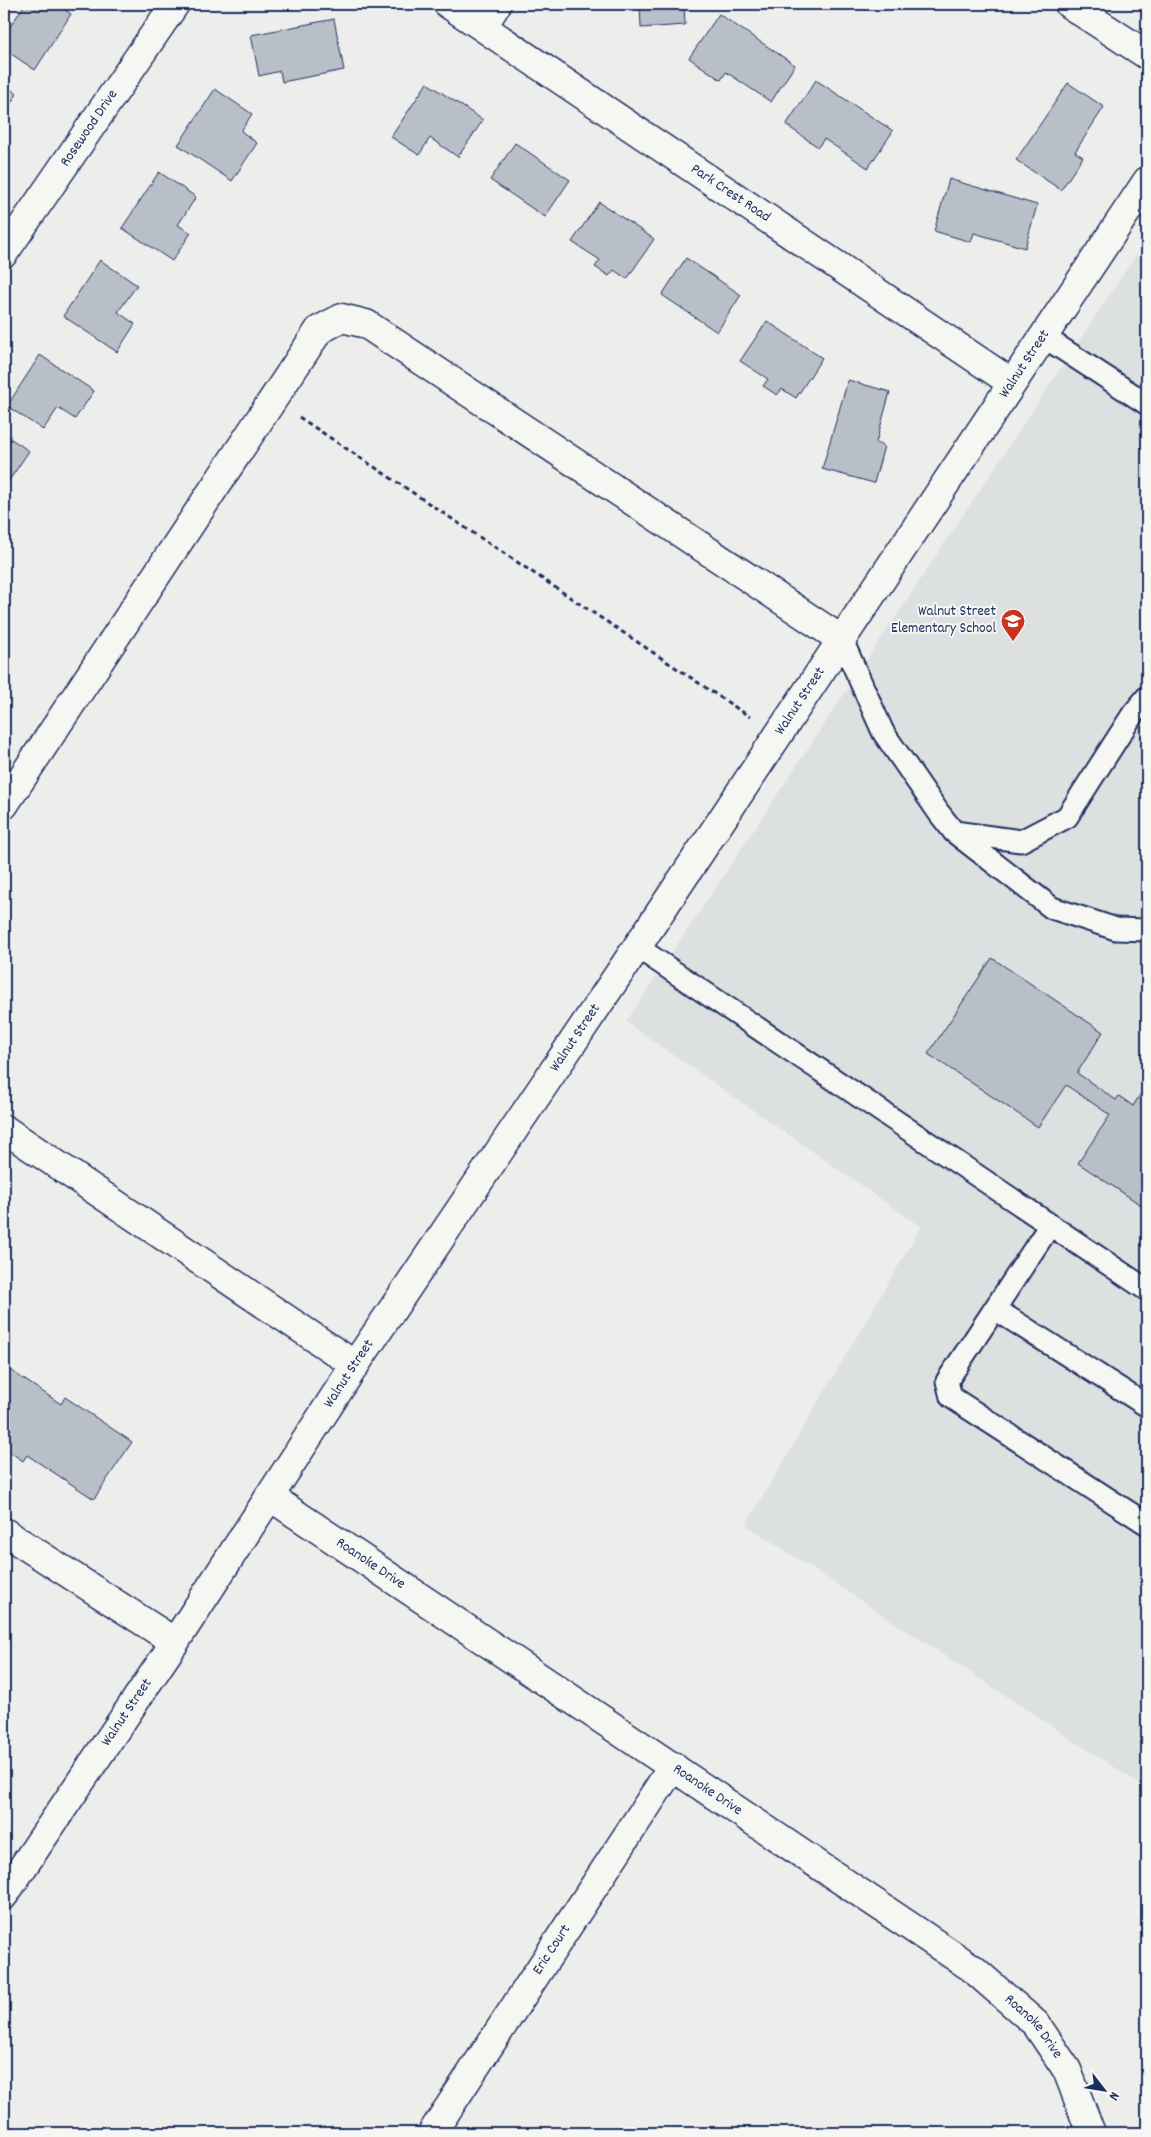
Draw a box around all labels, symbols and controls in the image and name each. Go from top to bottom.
street label: Rosewood Drive [55,85,124,172]
street label: Park Crest Road [686,159,775,228]
street label: Walnut Street [994,325,1056,403]
place label: Walnut Street Elementary School [891,601,996,640]
school or university icon: Walnut Street Elementary School [1000,608,1026,642]
street label: Walnut Street [770,662,832,740]
street label: Walnut Street [545,999,607,1077]
street label: Walnut Street [319,1335,380,1413]
street label: Roanoke Drive [331,1533,410,1596]
street label: Walnut Street [96,1674,158,1751]
street label: Roanoke Drive [668,1759,747,1822]
street label: Eric Court [528,1920,577,1980]
street label: Roanoke Drive [999,1990,1068,2064]
north arrow [1078,2064,1128,2114]
text: N [1103,2088,1124,2104]

